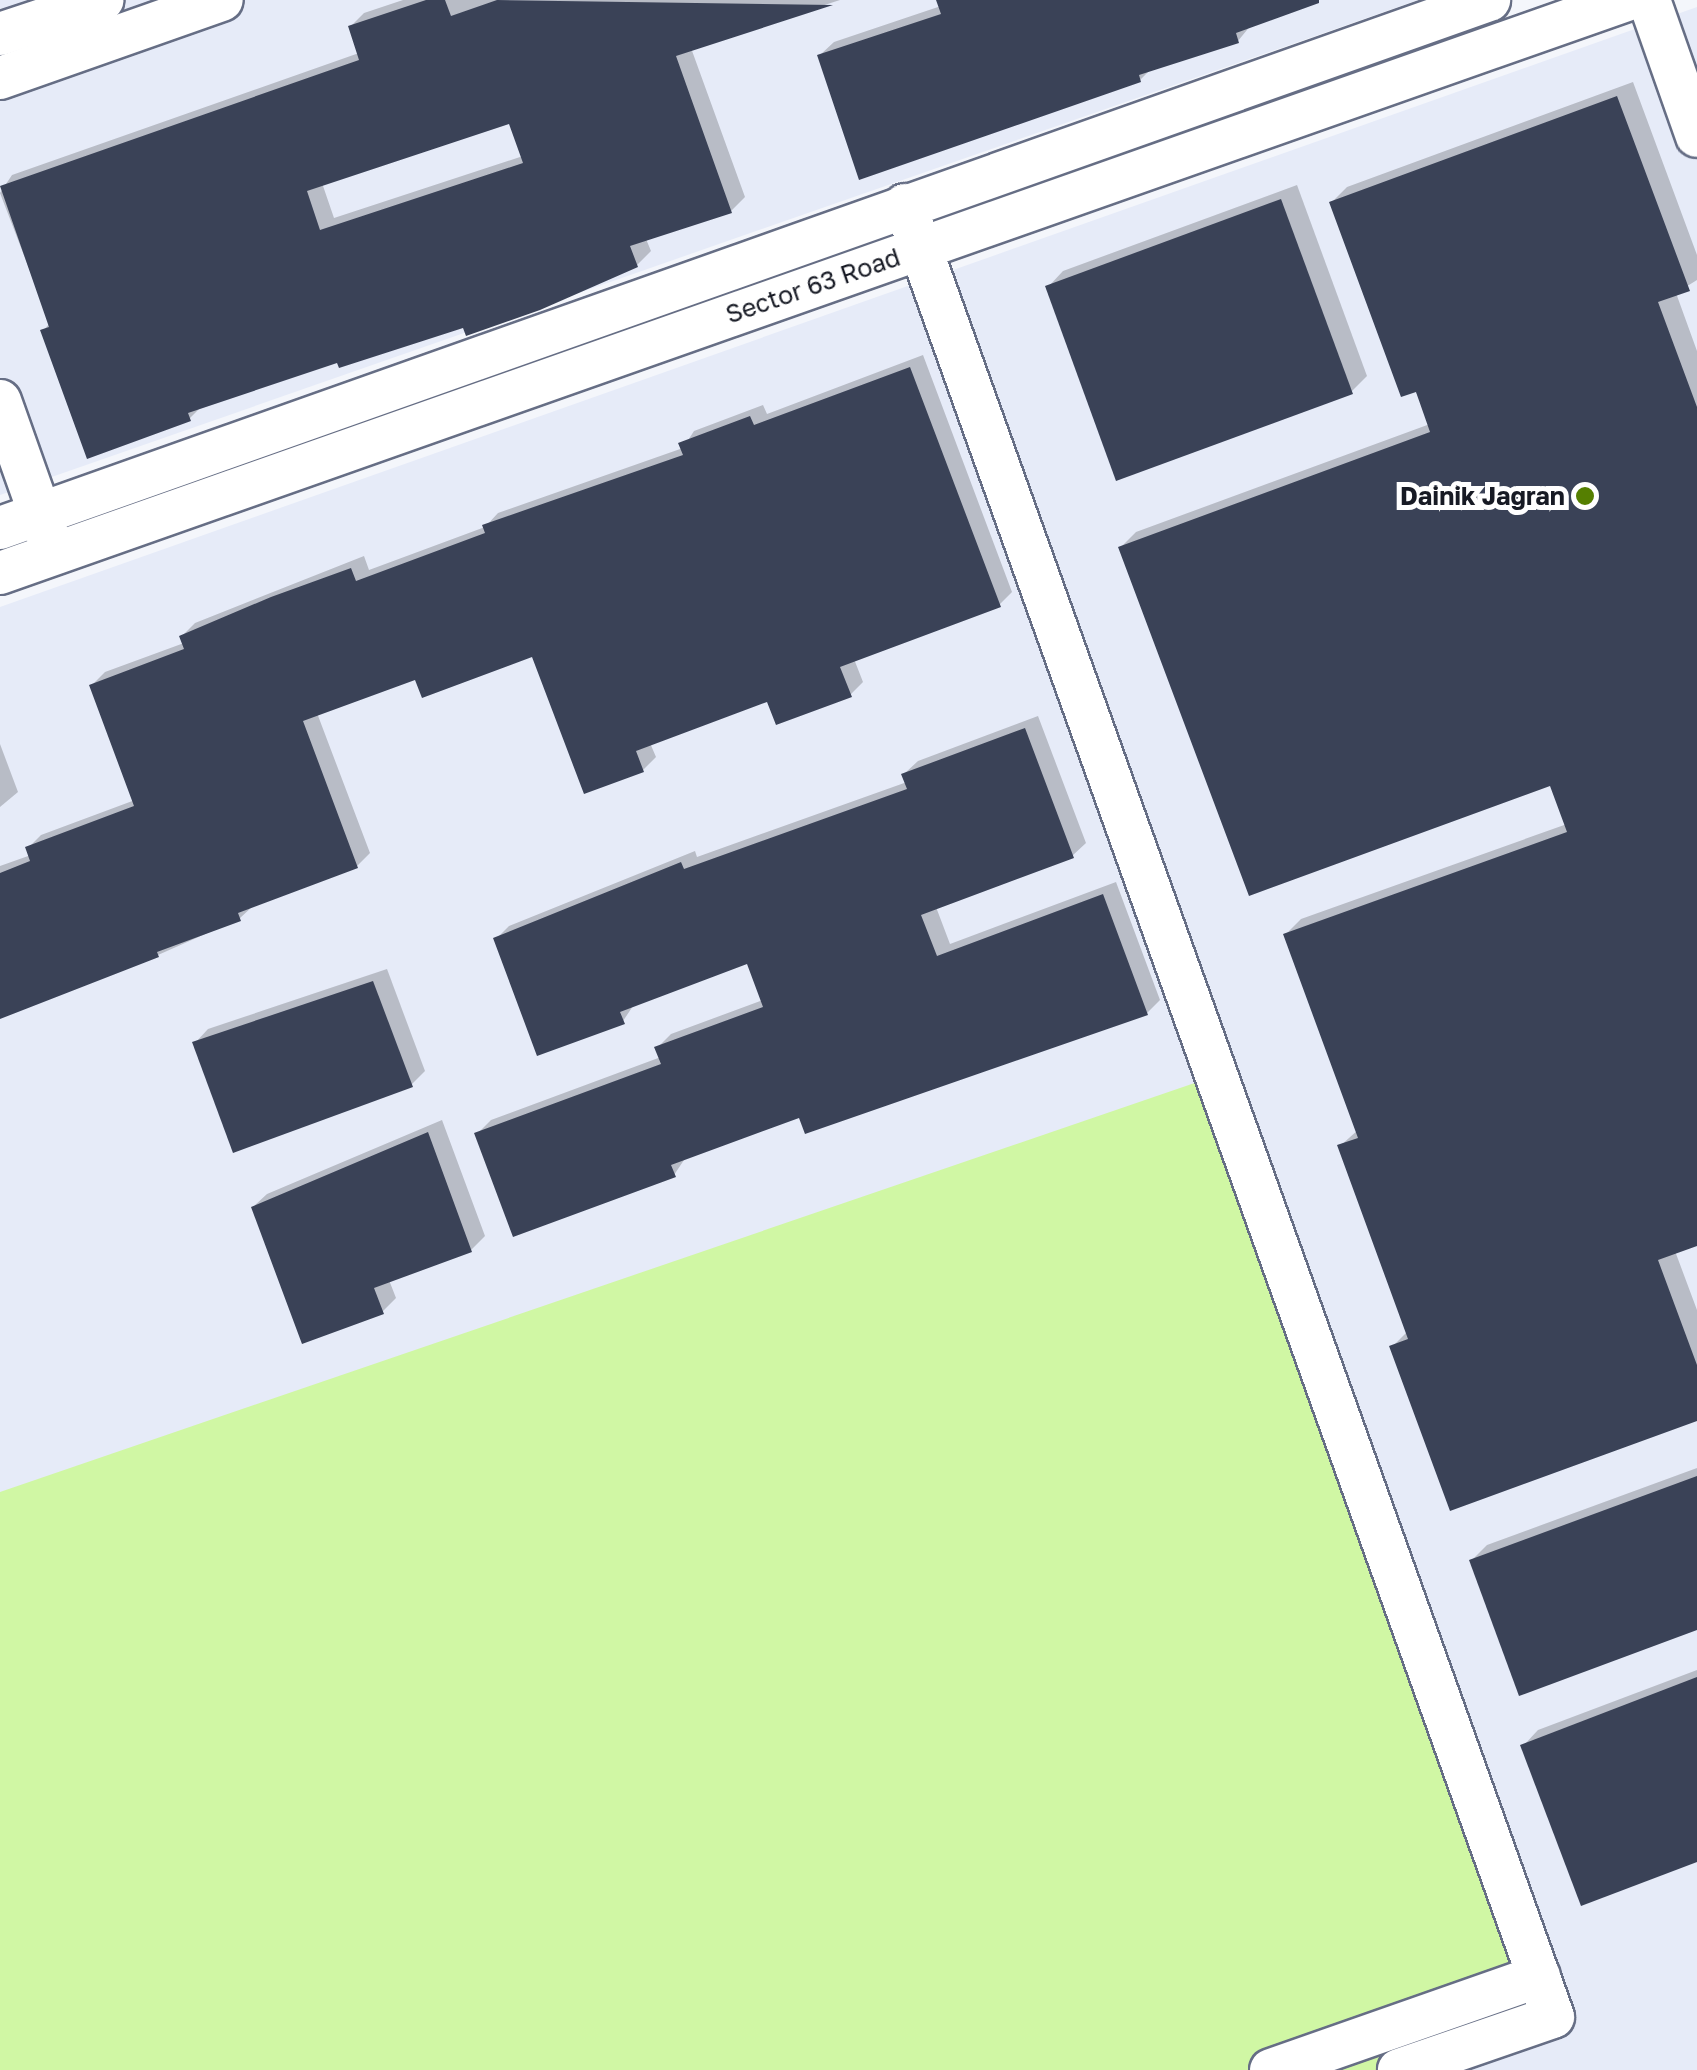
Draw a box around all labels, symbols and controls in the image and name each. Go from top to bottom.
street label: Sector 63 Road [722,242,904,330]
place label: Dainik Jagran [1400,481,1565,511]
marker: Dainik Jagran [1574,485,1596,507]

